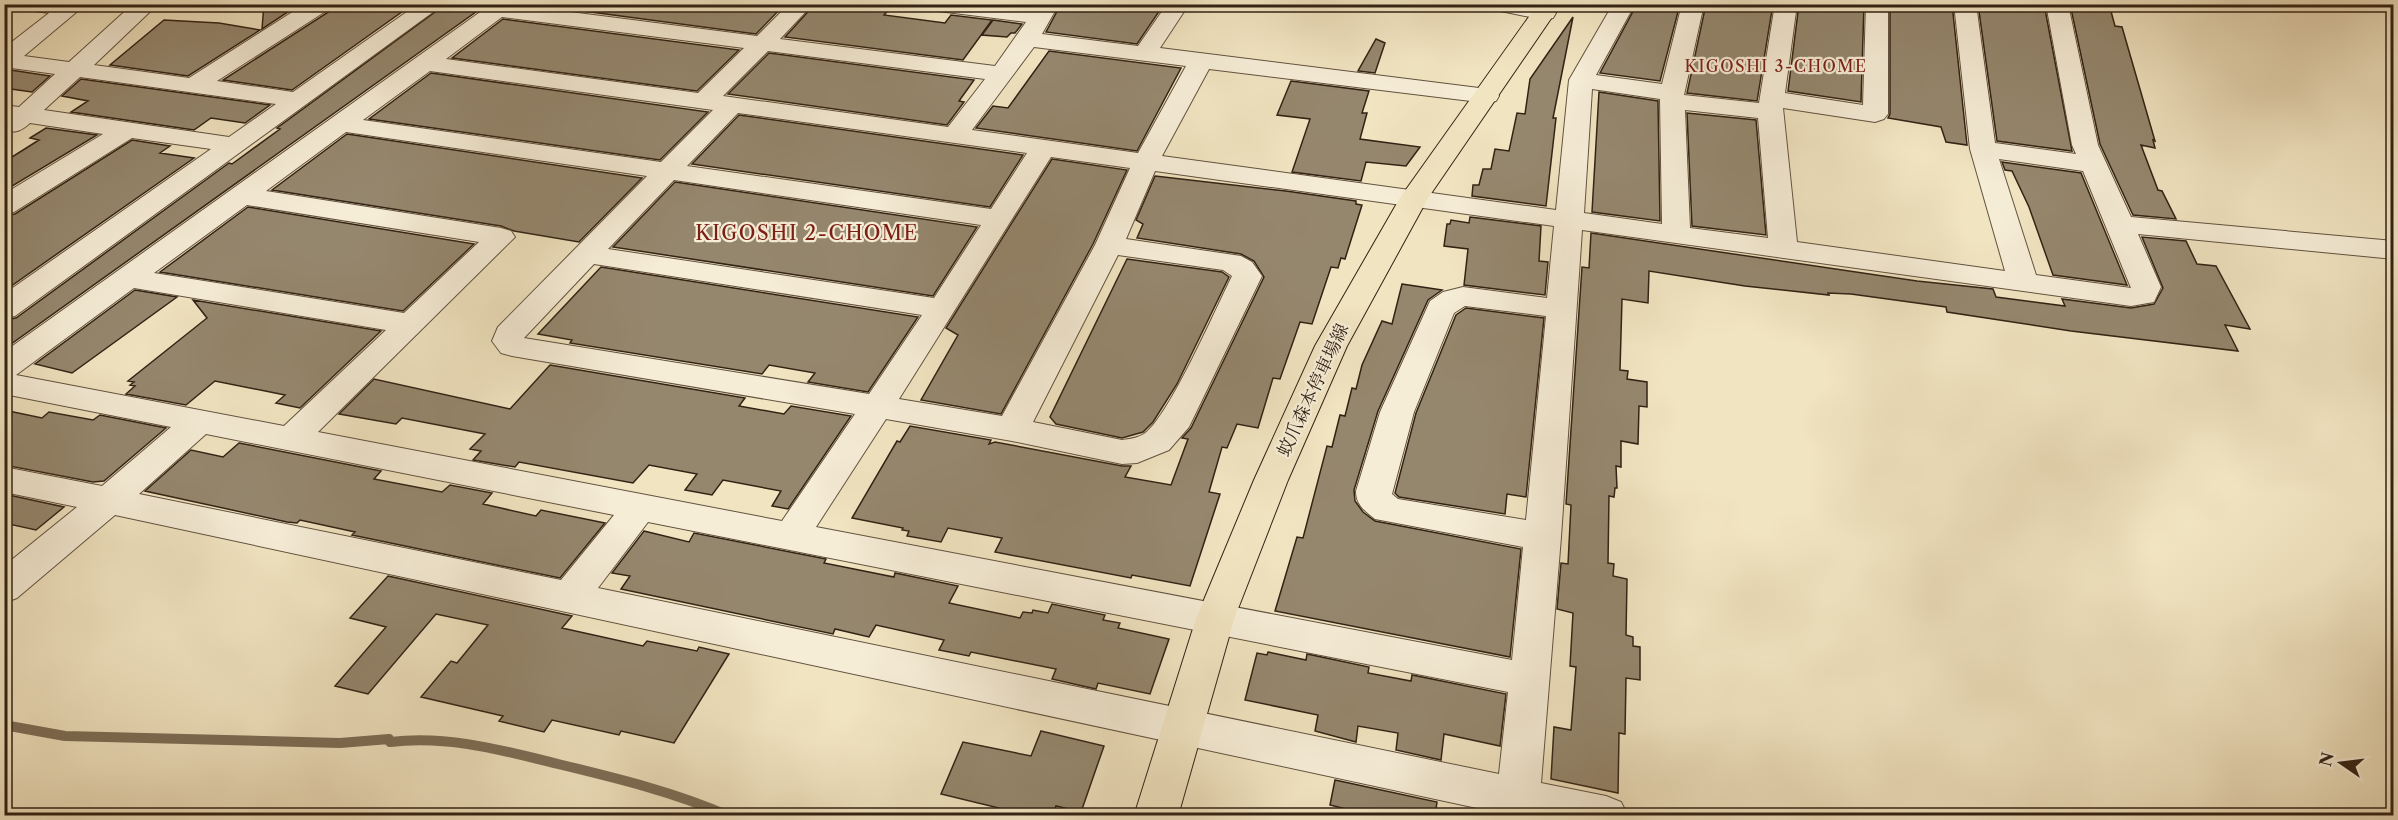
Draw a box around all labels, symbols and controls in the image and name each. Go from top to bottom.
district label: KIGOSHI 3-CHOME [1685,56,1867,76]
district label: KIGOSHI 2-CHOME [695,221,919,245]
street label: 蚊爪森本停車場線 [1273,320,1353,460]
north arrow [2311,733,2371,793]
text: N [2315,750,2338,769]

